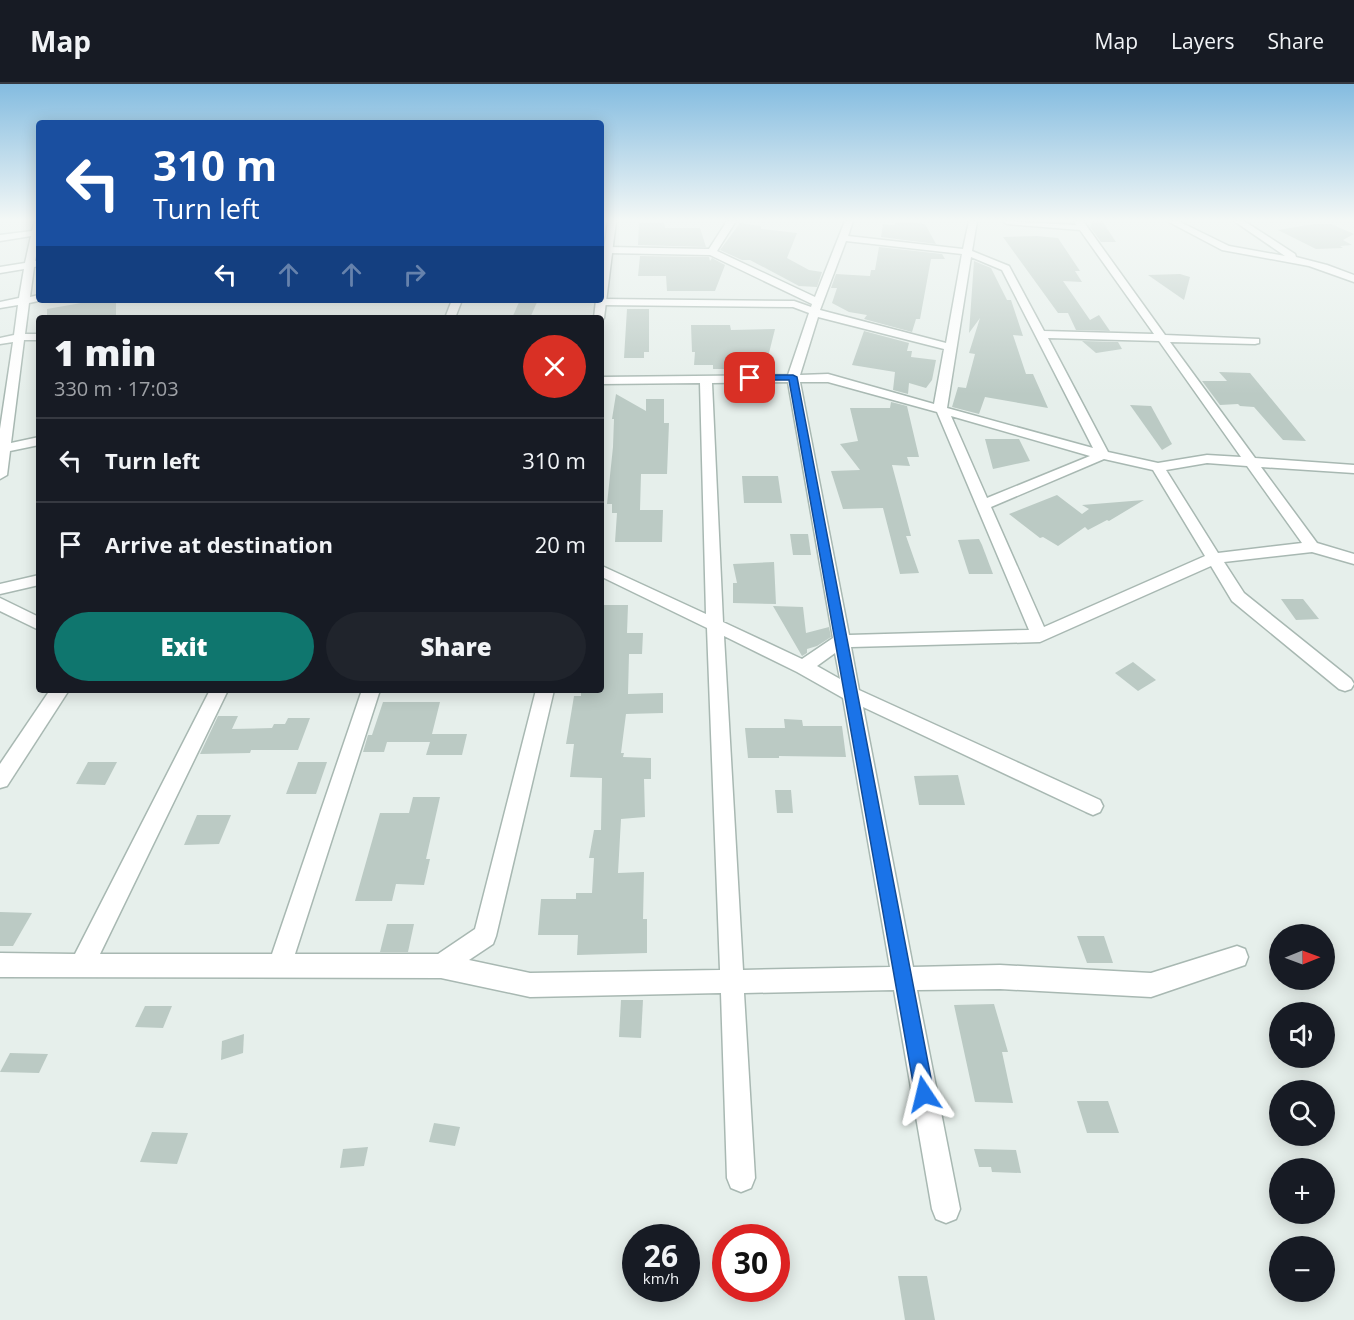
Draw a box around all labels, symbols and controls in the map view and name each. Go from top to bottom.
text: Map [30,22,91,60]
text: Map [1095,27,1138,55]
text: Layers [1171,27,1235,55]
text: Share [1268,27,1324,55]
text: 310 m [153,136,277,193]
icon: left [54,144,132,222]
text: Turn left [153,190,260,227]
icon: left [209,258,242,291]
icon: ahead [272,258,305,291]
icon: ahead [335,258,368,291]
icon: right [398,258,431,291]
text: 1 min [54,328,156,377]
button: close [523,335,586,398]
pin [724,352,775,403]
icon: arrive [733,361,766,394]
text: 330 m · 17:03 [54,375,179,402]
icon: left [54,444,87,477]
text: Turn left [105,445,200,475]
text: 310 m [522,445,586,475]
icon: arrive [54,528,87,561]
text: Arrive at destination [105,529,333,559]
text: 20 m [535,529,586,559]
button: Exit [54,612,314,681]
button: Share [326,612,586,681]
north arrow [1269,924,1335,990]
map controls [1269,924,1335,1302]
button: sound [1269,1002,1335,1068]
position arrow [892,1062,956,1126]
button: search [1269,1080,1335,1146]
button: + [1269,1158,1335,1224]
speed limit sign: 30 [712,1224,790,1302]
text: 26 [644,1235,678,1276]
button: − [1269,1236,1335,1302]
text: km/h [643,1268,679,1288]

